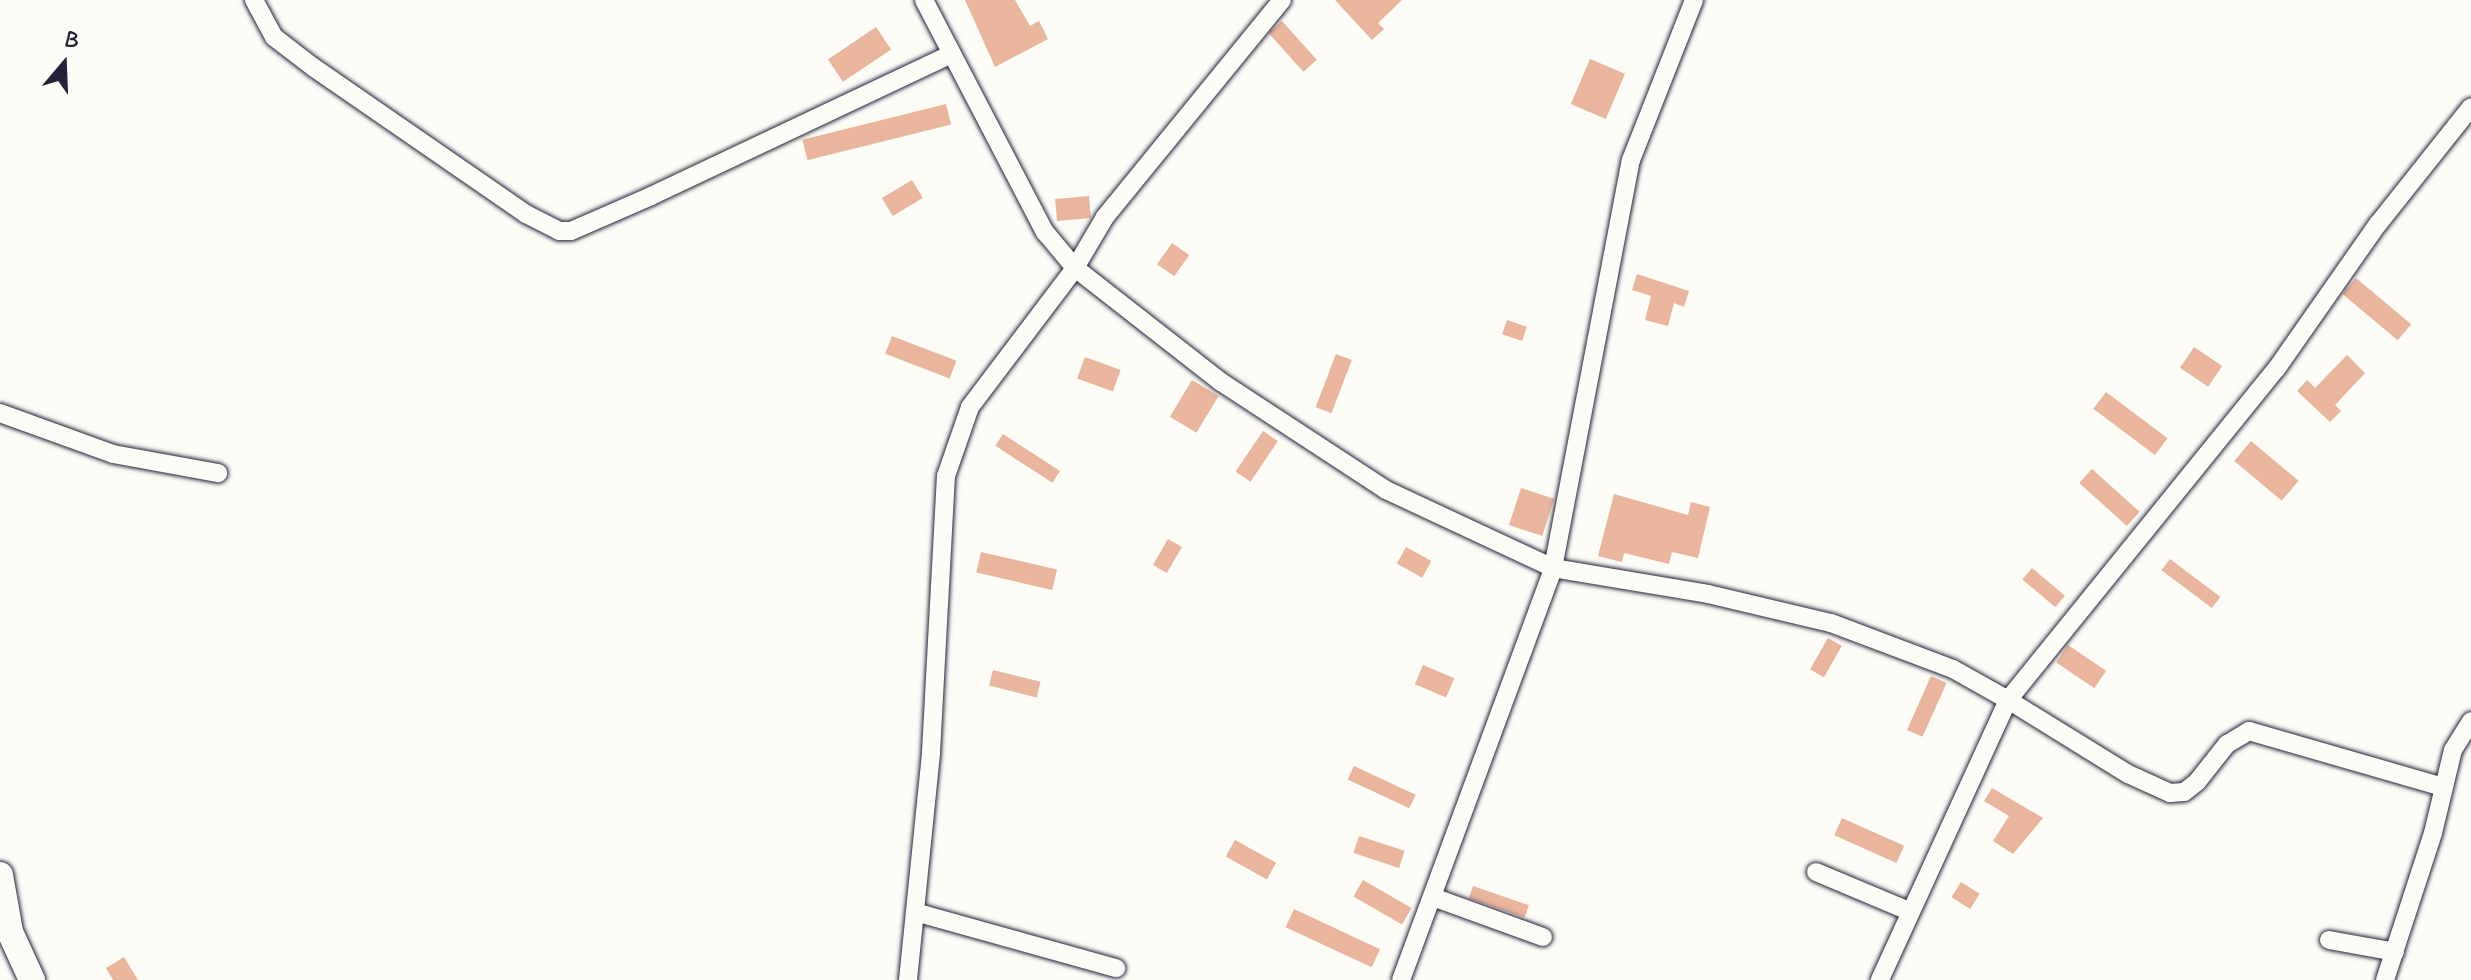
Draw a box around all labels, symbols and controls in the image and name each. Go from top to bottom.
north arrow [24,24,104,104]
text: B [61,26,83,57]

